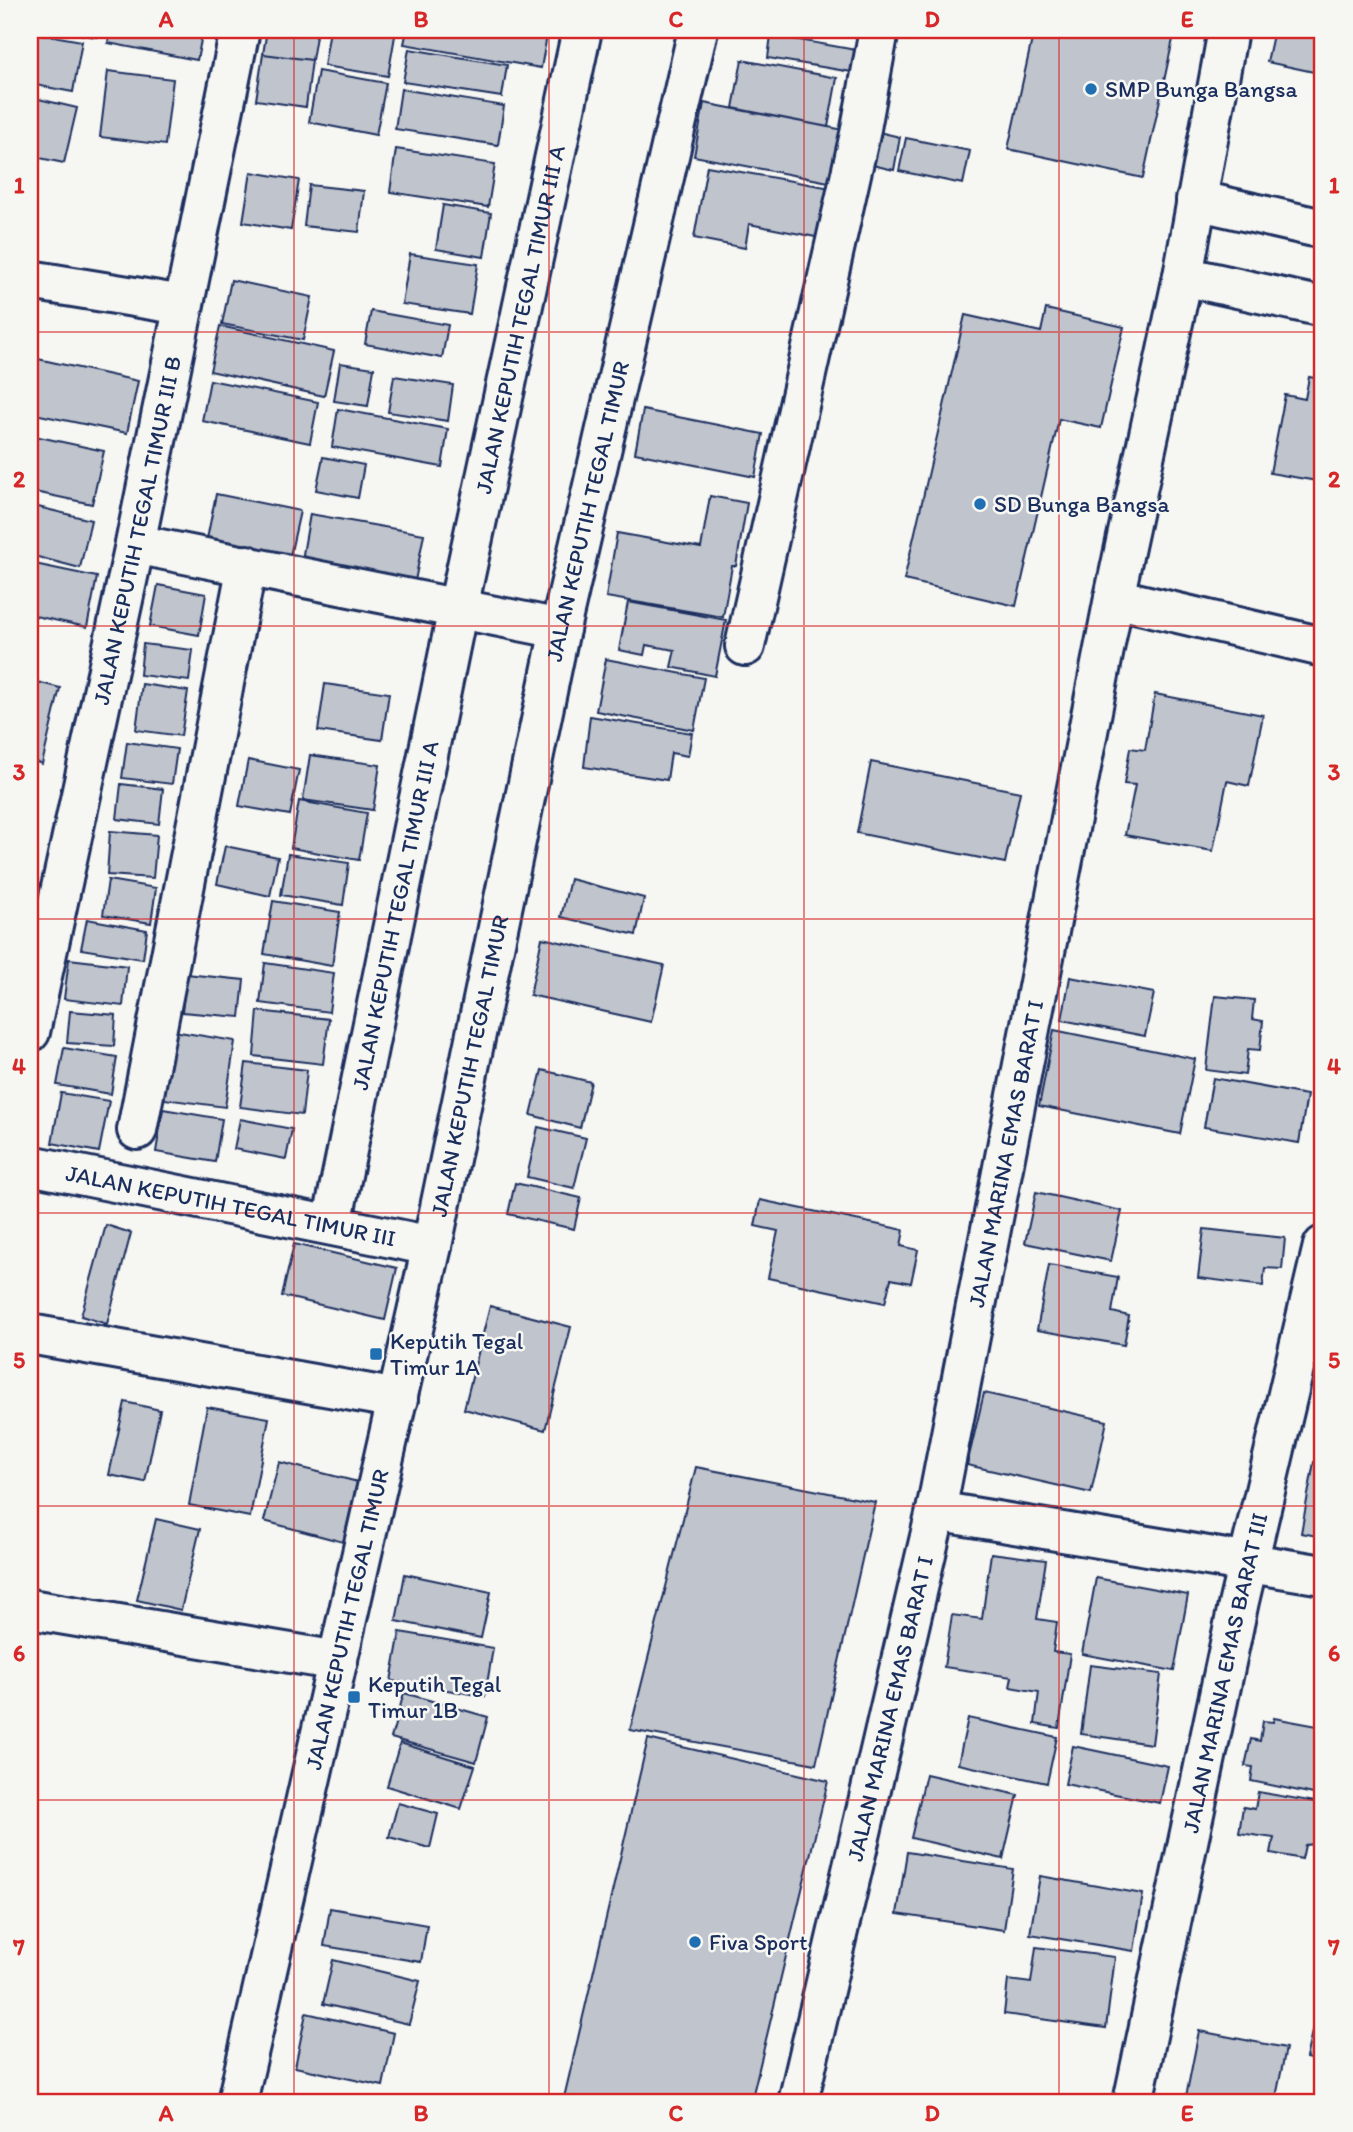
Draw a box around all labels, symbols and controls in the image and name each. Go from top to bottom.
text: A [158,5,174,33]
text: B [414,5,429,33]
text: C [669,5,684,33]
text: D [924,5,940,33]
text: E [1181,5,1194,33]
place label: SMP Bunga Bangsa [1105,75,1297,103]
marker: SMP Bunga Bangsa [1083,81,1099,97]
street label: JALAN KEPUTIH TEGAL TIMUR III A [469,142,571,496]
text: 1 [14,171,25,199]
text: 1 [1329,171,1340,199]
street label: JALAN KEPUTIH TEGAL TIMUR III B [87,353,187,707]
street label: JALAN KEPUTIH TEGAL TIMUR [540,358,635,664]
text: 2 [13,465,26,493]
text: 2 [1328,465,1341,493]
place label: SD Bunga Bangsa [994,490,1169,518]
marker: SD Bunga Bangsa [972,496,988,512]
street label: JALAN KEPUTIH TEGAL TIMUR III A [346,738,445,1093]
text: 3 [13,758,26,786]
text: 3 [1328,758,1341,786]
street label: JALAN KEPUTIH TEGAL TIMUR [424,912,514,1219]
street label: JALAN MARINA EMAS BARAT I [962,998,1049,1310]
text: 4 [12,1052,26,1080]
text: 4 [1327,1052,1341,1080]
street label: JALAN KEPUTIH TEGAL TIMUR III [64,1159,398,1252]
place label: Keputih Tegal Timur 1A [390,1327,524,1381]
text: 5 [13,1346,25,1374]
marker: Keputih Tegal Timur 1A [368,1346,384,1362]
text: 5 [1328,1346,1340,1374]
street label: JALAN KEPUTIH TEGAL TIMUR [299,1466,395,1772]
street label: JALAN MARINA EMAS BARAT III [1176,1510,1273,1835]
street label: JALAN MARINA EMAS BARAT I [841,1553,939,1864]
text: 6 [13,1639,25,1667]
text: 6 [1328,1639,1340,1667]
place label: Keputih Tegal Timur 1B [368,1670,502,1724]
marker: Keputih Tegal Timur 1B [346,1689,362,1705]
place label: Fiva Sport [709,1928,808,1956]
text: 7 [12,1933,25,1961]
text: 7 [1327,1933,1340,1961]
marker: Fiva Sport [687,1934,703,1950]
text: A [158,2099,174,2127]
text: B [414,2099,429,2127]
text: C [669,2099,684,2127]
text: D [924,2099,940,2127]
text: E [1181,2099,1194,2127]

